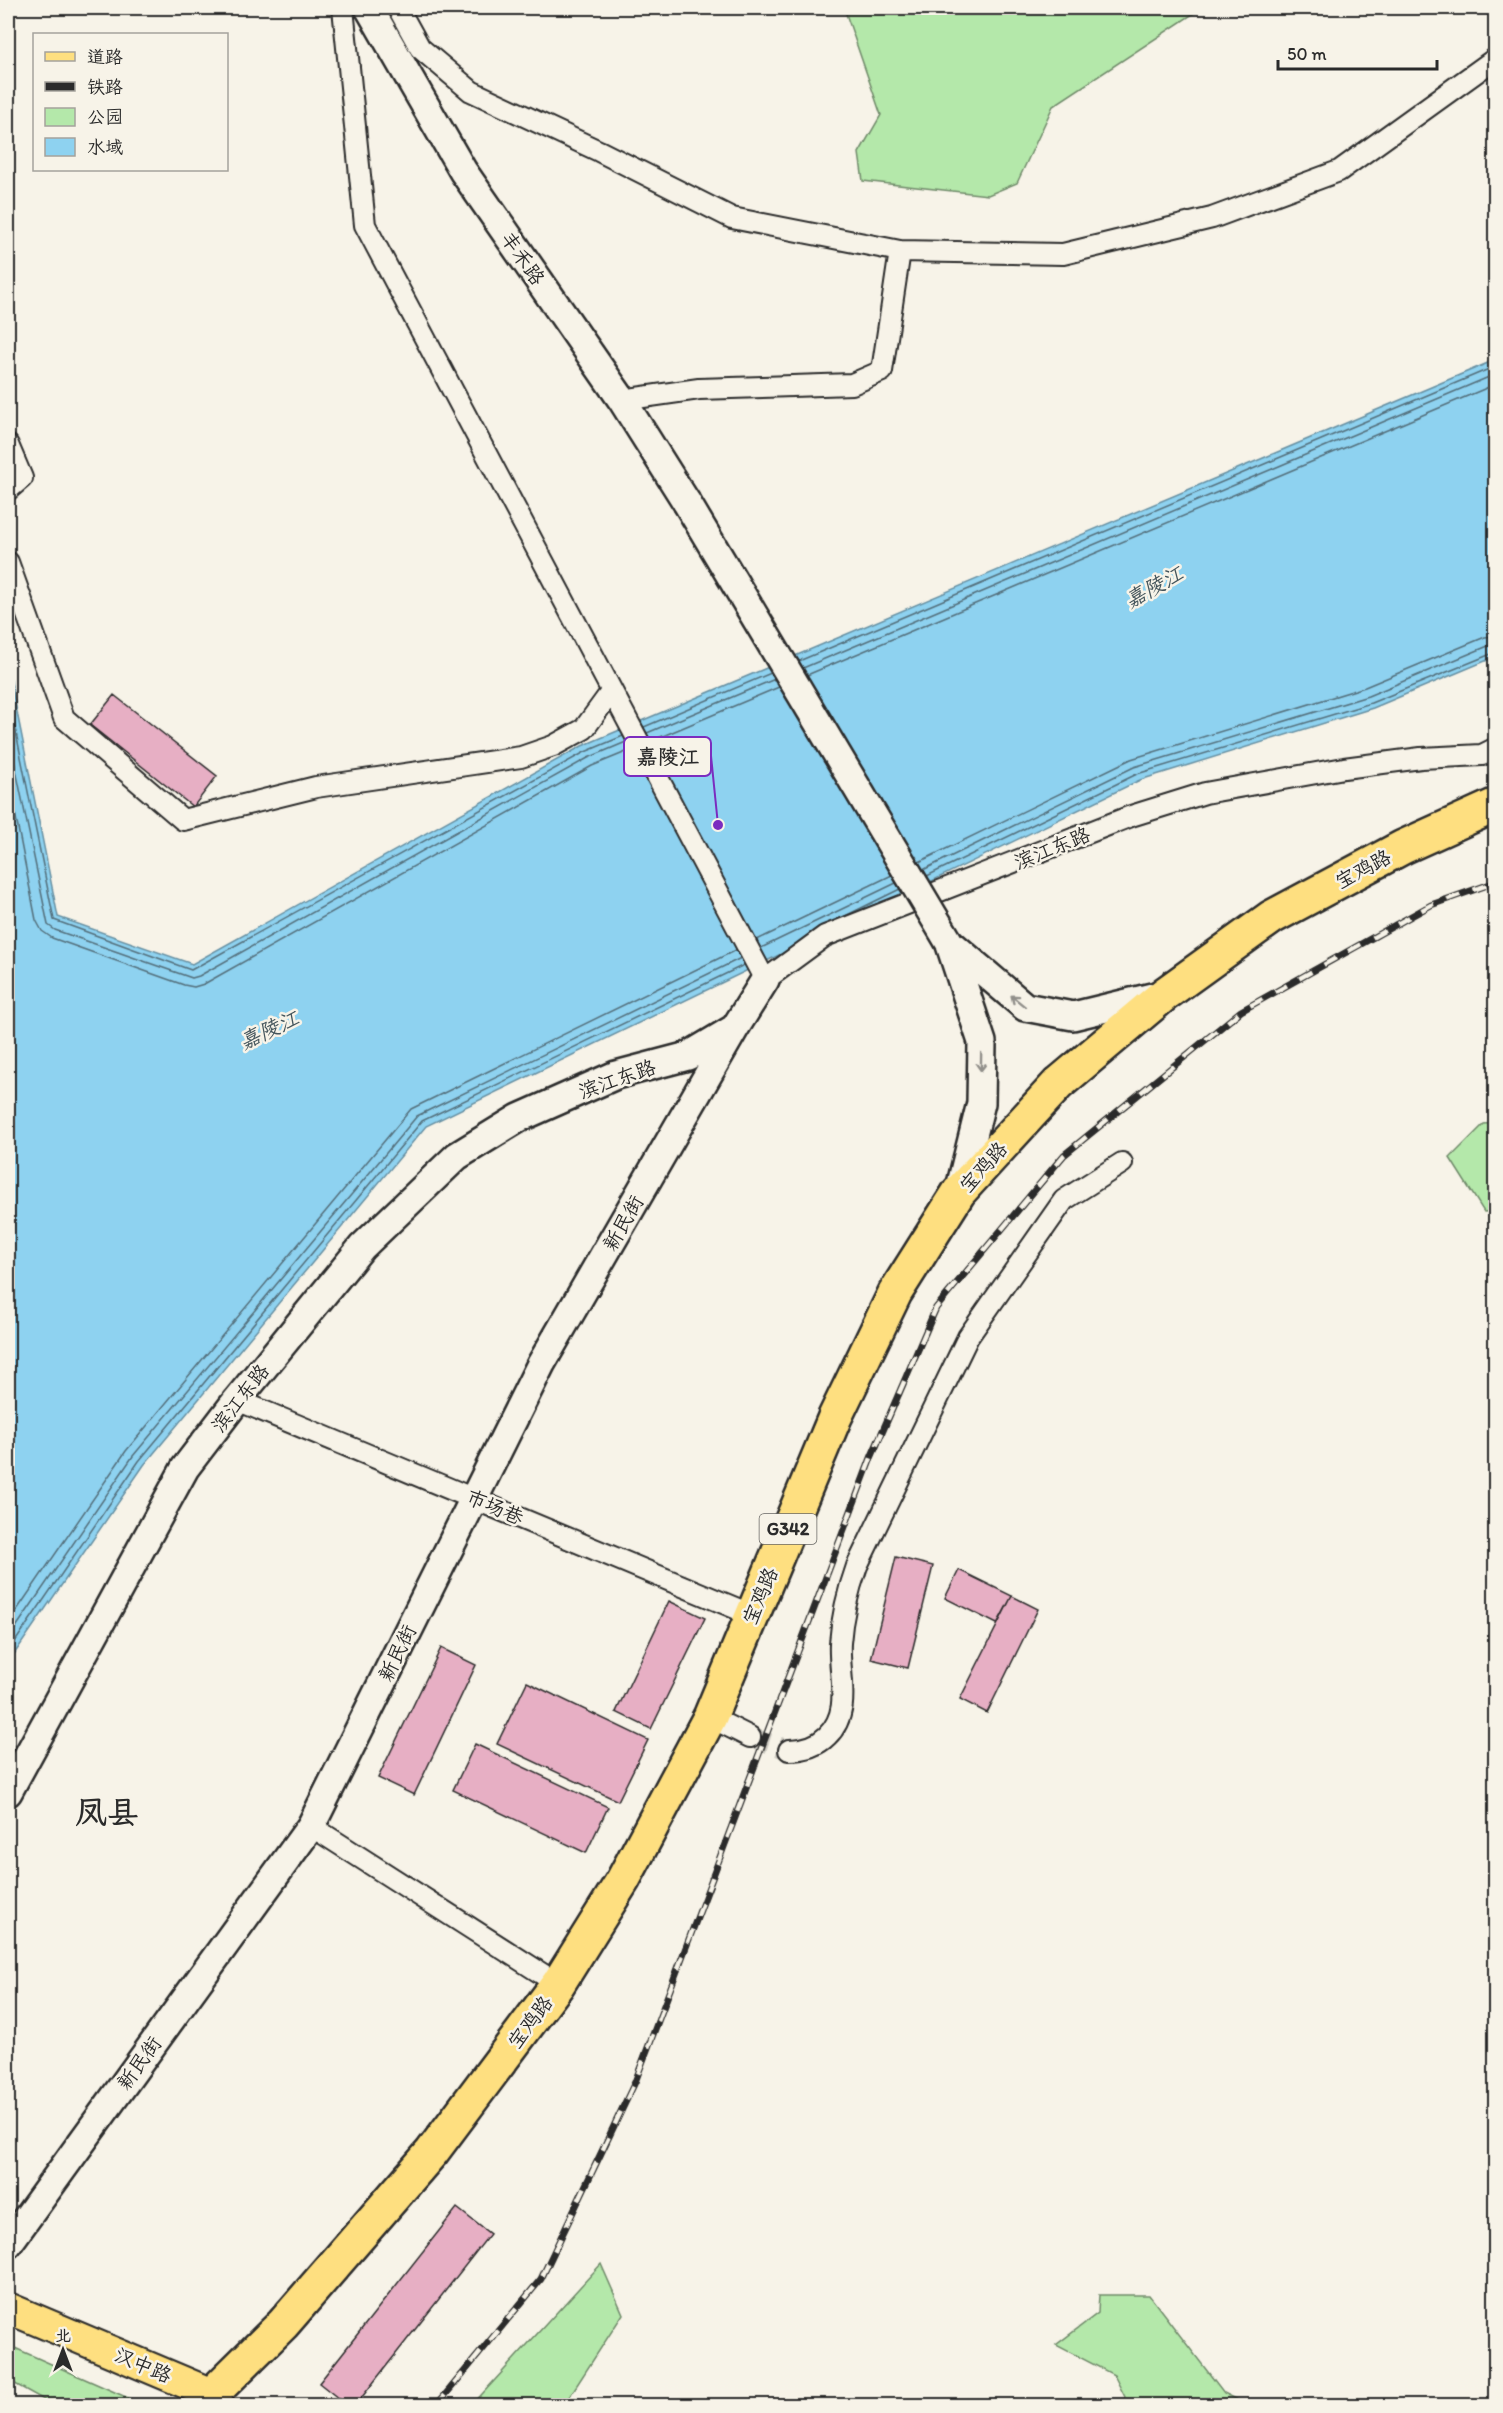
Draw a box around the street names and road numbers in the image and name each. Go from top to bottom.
street label: 丰禾路 [496,227,551,290]
street label: 滨江东路 [1010,822,1095,874]
street label: 宝鸡路 [1331,844,1396,894]
street label: 滨江东路 [575,1054,660,1103]
street label: 宝鸡路 [954,1136,1013,1197]
street label: 新民街 [598,1191,648,1255]
street label: 滨江东路 [206,1358,275,1437]
street label: 市场巷 [463,1484,528,1530]
road number: G342 [760,1514,816,1544]
street label: 宝鸡路 [737,1563,783,1628]
street label: 新民街 [373,1621,421,1685]
street label: 宝鸡路 [502,1990,558,2053]
street label: 新民街 [112,2032,166,2094]
street label: 汉中路 [111,2342,176,2388]

